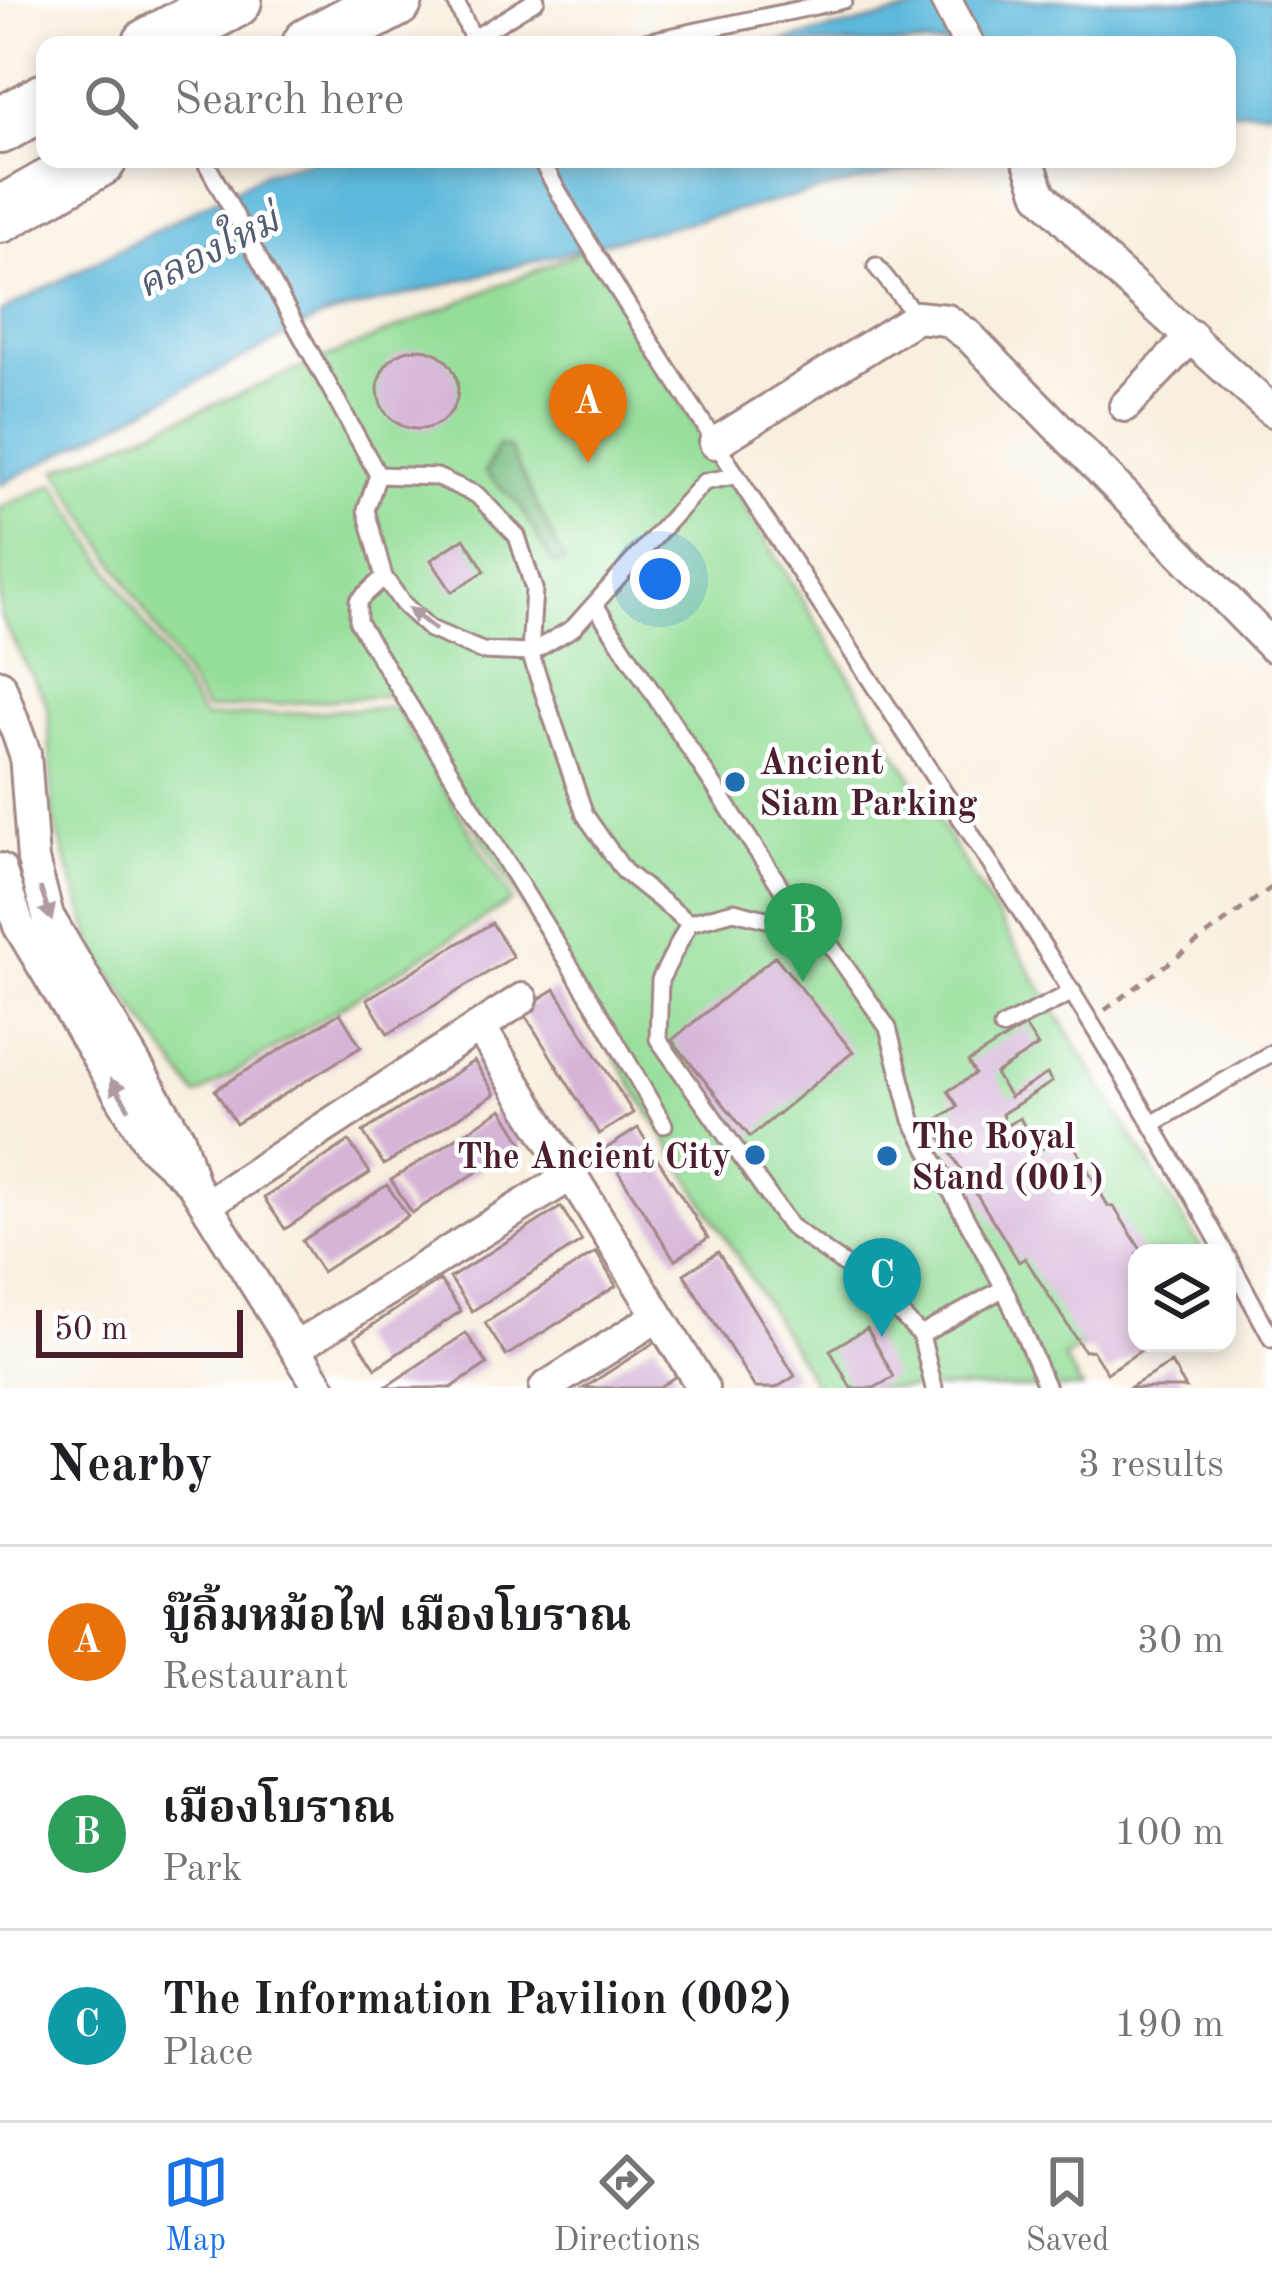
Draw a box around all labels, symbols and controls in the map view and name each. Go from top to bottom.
search box [36,36,1236,168]
icon: search [78,69,144,135]
text: Search here [174,79,404,124]
water label: คลองใหม่ [127,191,290,306]
pin: A [549,364,627,463]
your location [630,549,690,609]
one-way arrow [406,607,437,632]
place label: Ancient Siam Parking [759,747,978,824]
marker: Ancient Siam Parking [722,769,748,795]
pin: B [764,883,842,982]
one-way arrow [38,886,56,922]
one-way arrow [110,1077,131,1111]
place label: The Royal Stand (001) [911,1121,1103,1198]
place label: The Ancient City [457,1141,731,1177]
marker: The Ancient City [742,1142,768,1168]
marker: The Royal Stand (001) [874,1143,900,1169]
pin: C [843,1238,921,1337]
map controls [1128,1244,1236,1352]
button: layers [1128,1244,1236,1352]
scale bar [36,1304,243,1357]
text: 50 m [54,1314,128,1347]
text: Nearby [48,1441,213,1492]
text: 3 results [1078,1446,1224,1485]
text: บู๊ลิ้มหม้อไฟ เมืองโบราณ [162,1596,631,1641]
text: A [72,1622,102,1661]
text: 30 m [1137,1622,1224,1661]
text: Restaurant [162,1658,349,1697]
text: เมืองโบราณ [162,1788,395,1833]
text: B [73,1814,101,1853]
text: 100 m [1114,1814,1224,1853]
text: Park [162,1850,242,1889]
text: The Information Pavilion (002) [162,1979,791,2024]
text: C [74,2006,100,2045]
text: 190 m [1114,2006,1224,2045]
text: Place [162,2034,253,2073]
tab: Map [163,2149,229,2262]
tab: Directions [554,2149,700,2262]
tab: Saved [1025,2149,1109,2262]

